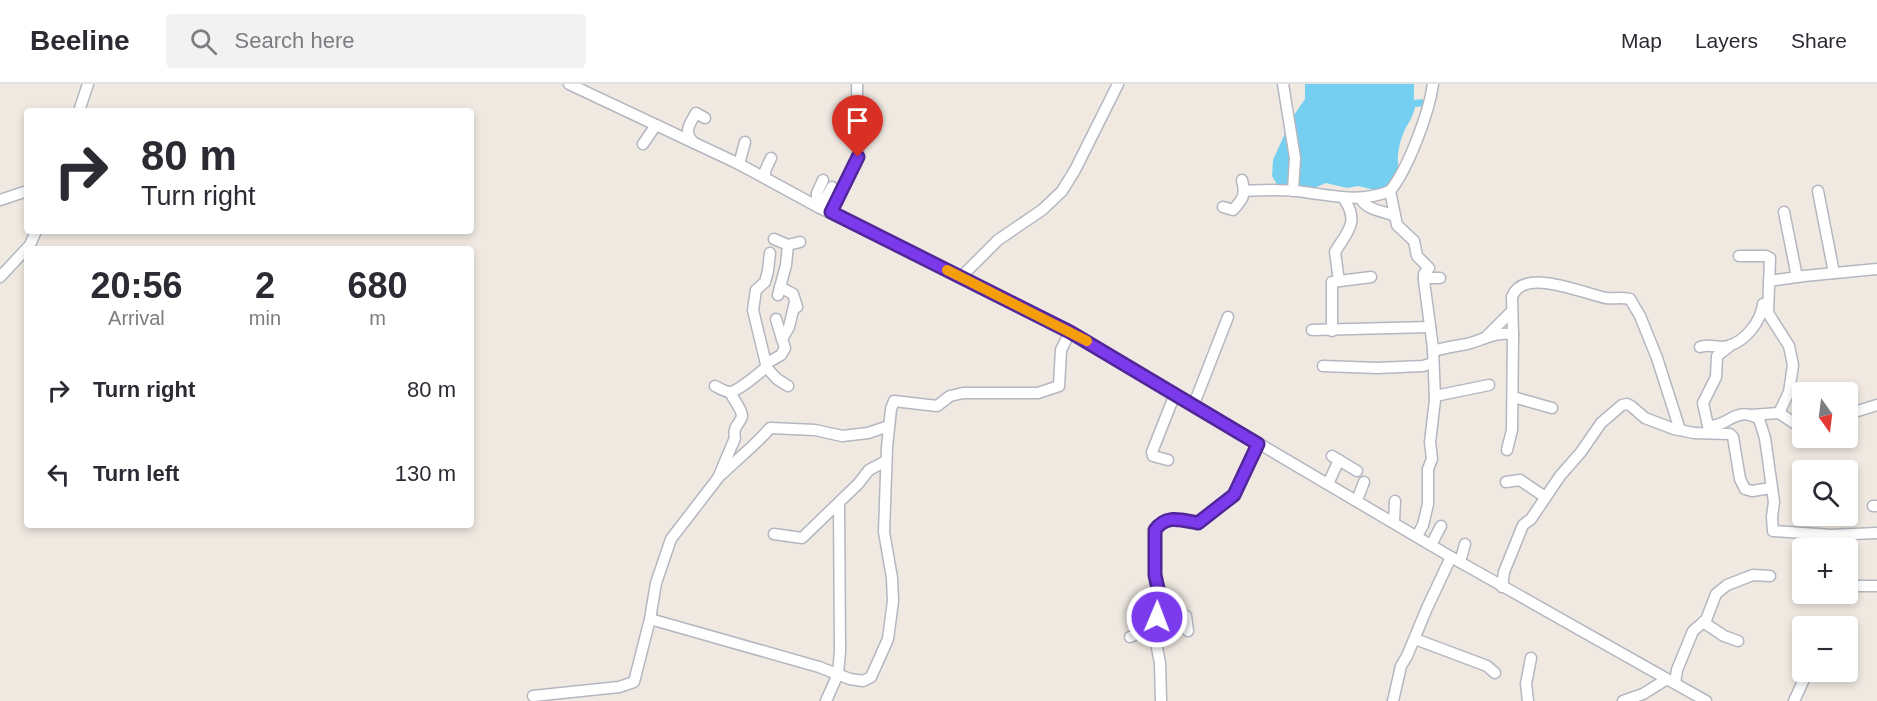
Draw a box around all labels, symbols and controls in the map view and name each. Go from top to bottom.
search box [166,14,586,68]
text: Beeline [30,25,130,56]
icon: search [187,25,220,58]
text: Search here [235,28,354,53]
text: Map [1621,29,1662,52]
text: Layers [1695,29,1758,52]
text: Share [1791,29,1847,52]
pin [832,95,883,157]
icon: arrive [841,104,874,137]
icon: right [42,132,120,210]
text: 80 m [141,132,237,179]
text: Turn right [141,181,256,211]
text: 20:56 [90,265,182,306]
text: 2 [255,265,275,306]
text: 680 [347,265,408,306]
text: Arrival [108,307,165,329]
text: min [249,307,281,329]
text: m [369,307,386,329]
icon: right [42,374,75,407]
text: Turn right [93,377,195,402]
text: 80 m [407,377,456,402]
north arrow [1792,382,1858,448]
map controls [1792,382,1858,682]
icon: left [42,458,75,491]
button: search [1792,460,1858,526]
text: Turn left [93,461,179,486]
text: 130 m [395,461,456,486]
button: + [1792,538,1858,604]
position arrow [1125,585,1189,649]
button: − [1792,616,1858,682]

